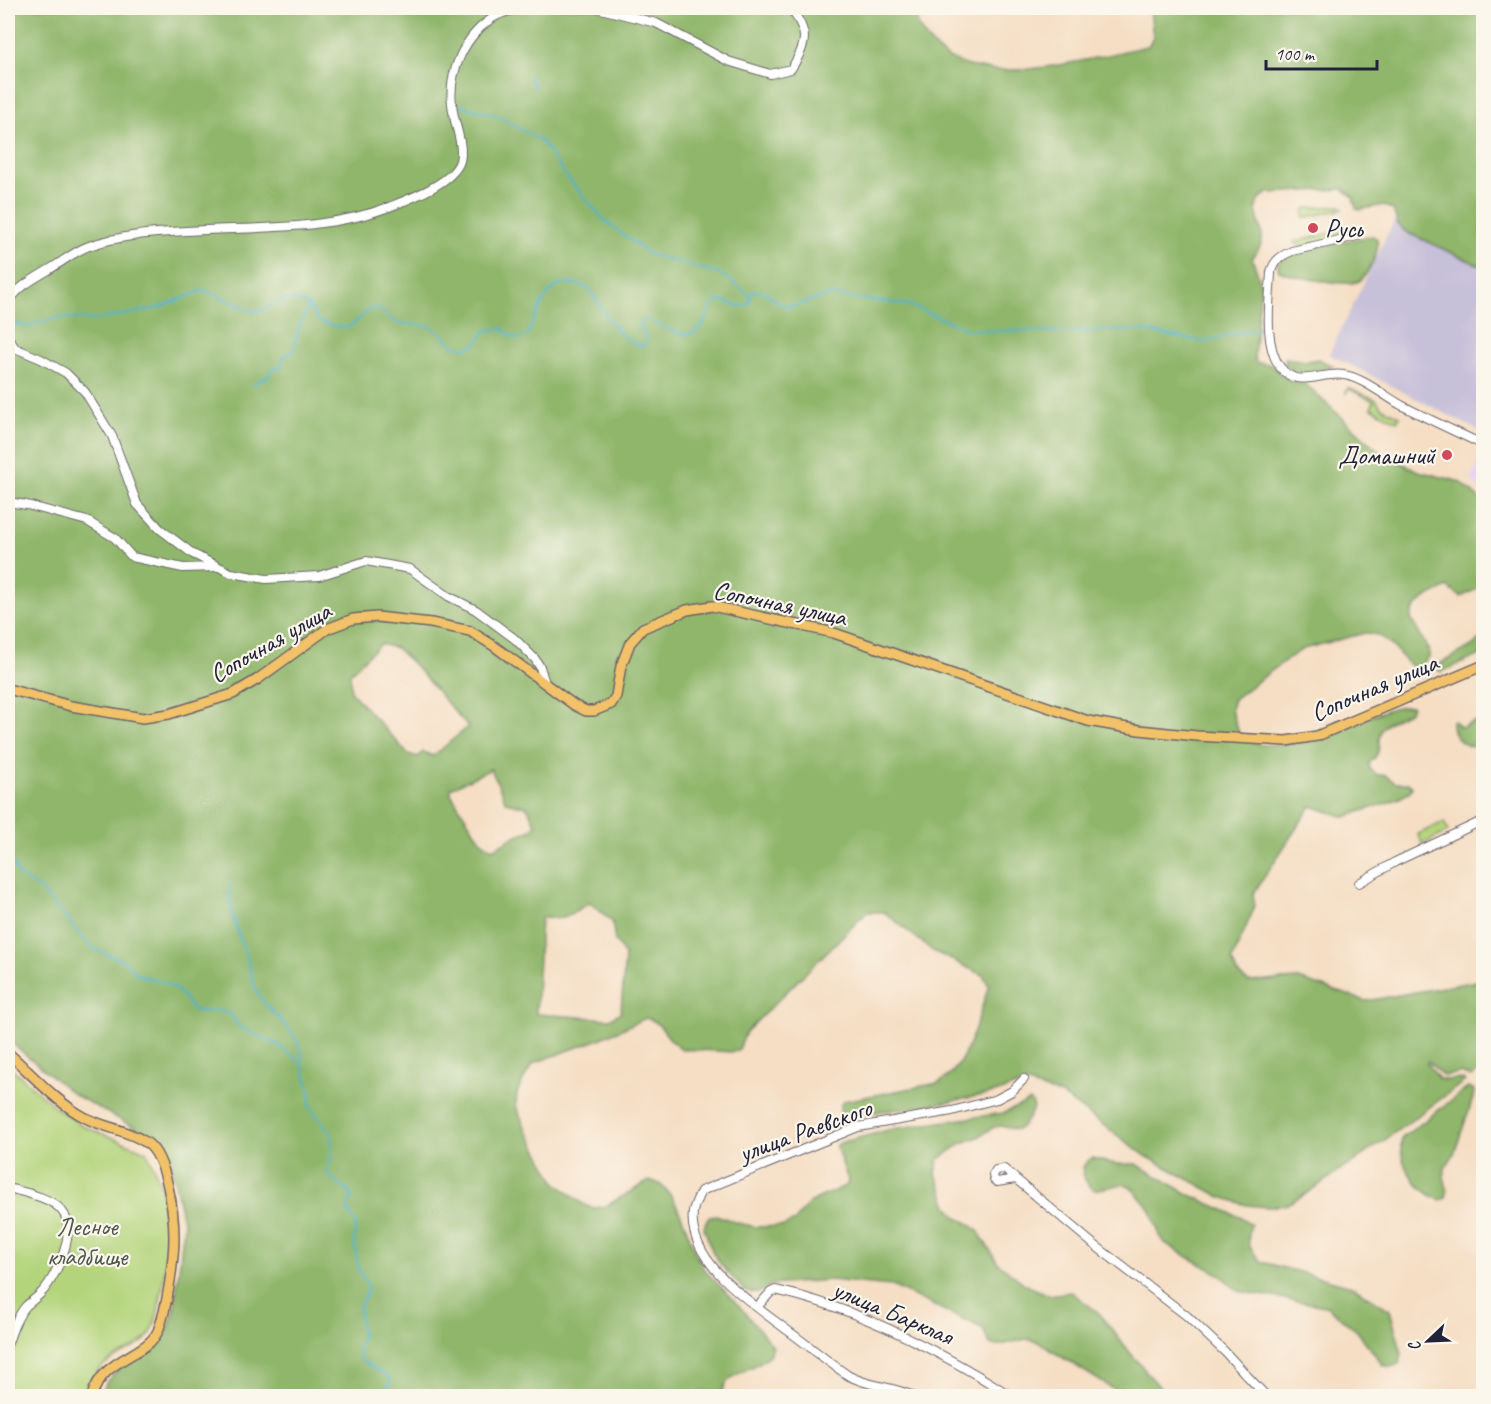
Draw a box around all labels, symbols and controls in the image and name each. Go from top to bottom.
scale bar [1266,33,1377,71]
text: 100 m [1275,43,1316,65]
place label: Русь [1325,212,1364,245]
marker: Русь [1306,221,1320,235]
place label: Домашний [1338,439,1437,472]
marker: Домашний [1440,448,1454,462]
street label: Сопочная улица [710,573,851,634]
street label: Сопочная улица [204,594,338,690]
street label: Сопочная улица [1306,645,1444,729]
street label: улица Раевского [732,1091,878,1170]
park label: Лесное кладбище [47,1210,129,1273]
street label: улица Барклая [826,1272,960,1353]
north arrow [1398,1311,1458,1371]
text: С [1404,1337,1426,1354]

